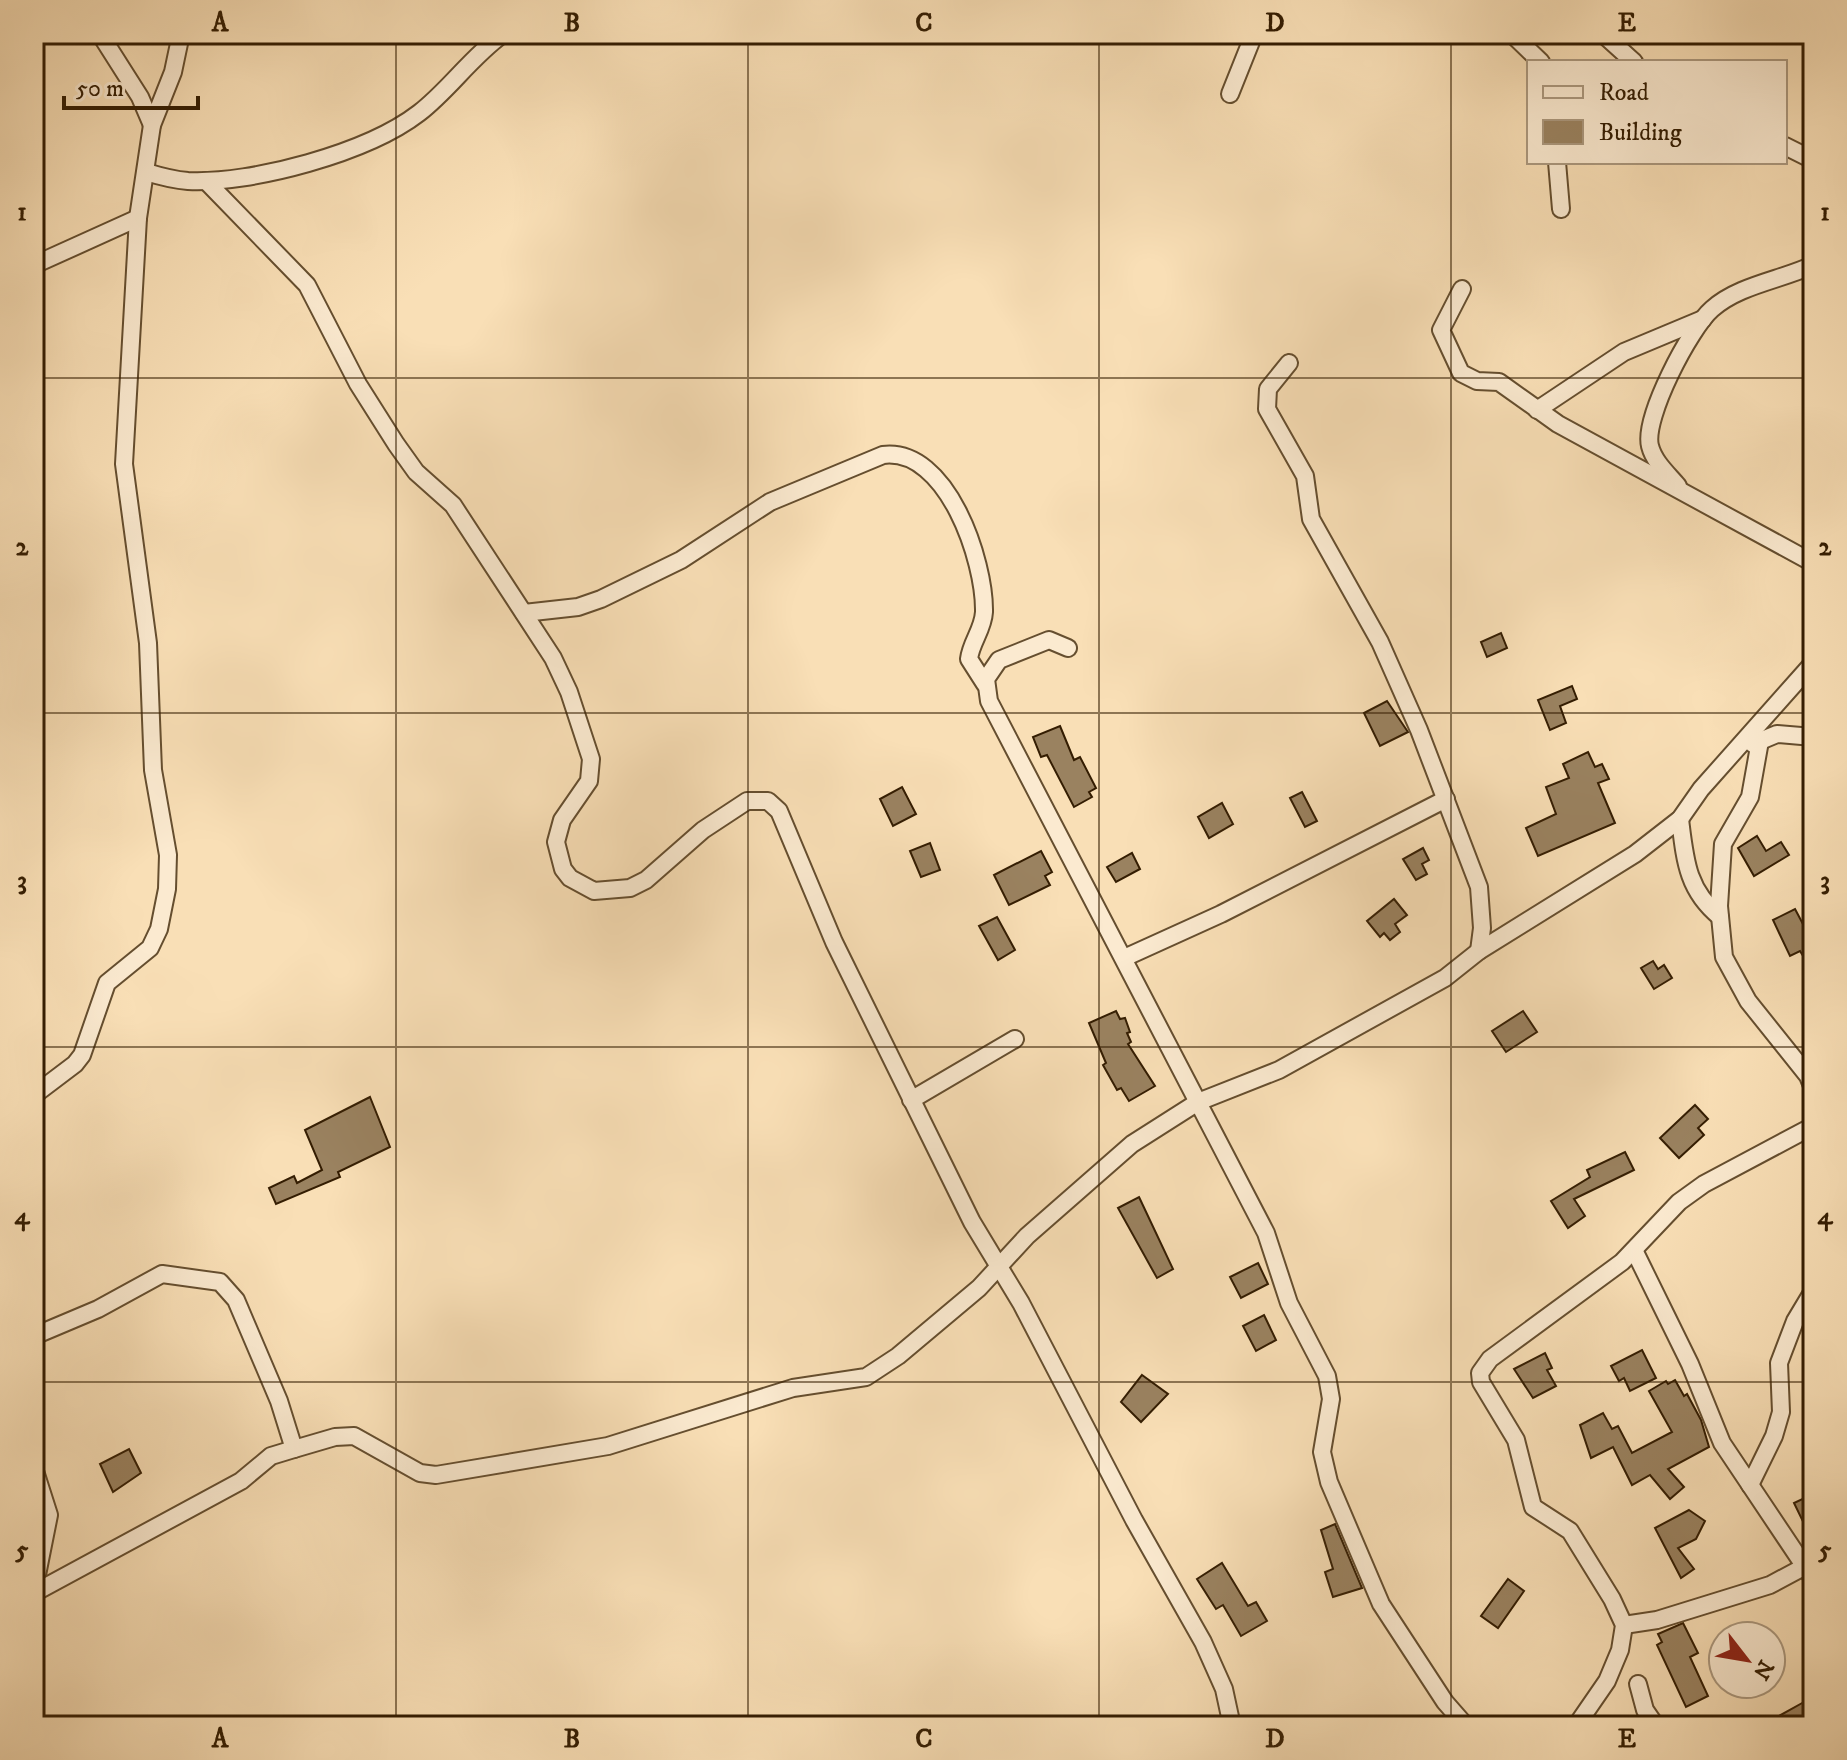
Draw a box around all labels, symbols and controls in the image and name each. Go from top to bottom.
text: A [211,7,230,40]
text: B [564,7,580,40]
text: C [915,7,933,40]
text: D [1265,7,1285,40]
text: E [1618,7,1636,40]
scale bar [64,60,198,110]
legend [1527,60,1787,164]
text: 50 m [76,74,124,104]
text: Road [1599,78,1649,108]
text: Building [1599,118,1682,148]
text: 1 [17,196,27,229]
text: 1 [1820,196,1830,229]
text: 2 [16,531,30,564]
text: 2 [1819,531,1833,564]
text: 3 [17,865,27,898]
text: 3 [1820,865,1830,898]
text: 4 [15,1200,31,1233]
text: 4 [1818,1200,1834,1233]
text: 5 [15,1534,29,1567]
text: 5 [1818,1534,1832,1567]
north arrow [1707,1620,1787,1700]
text: N [1747,1655,1779,1684]
text: A [211,1723,230,1756]
text: B [564,1723,580,1756]
text: C [915,1723,933,1756]
text: D [1265,1723,1285,1756]
text: E [1618,1723,1636,1756]

